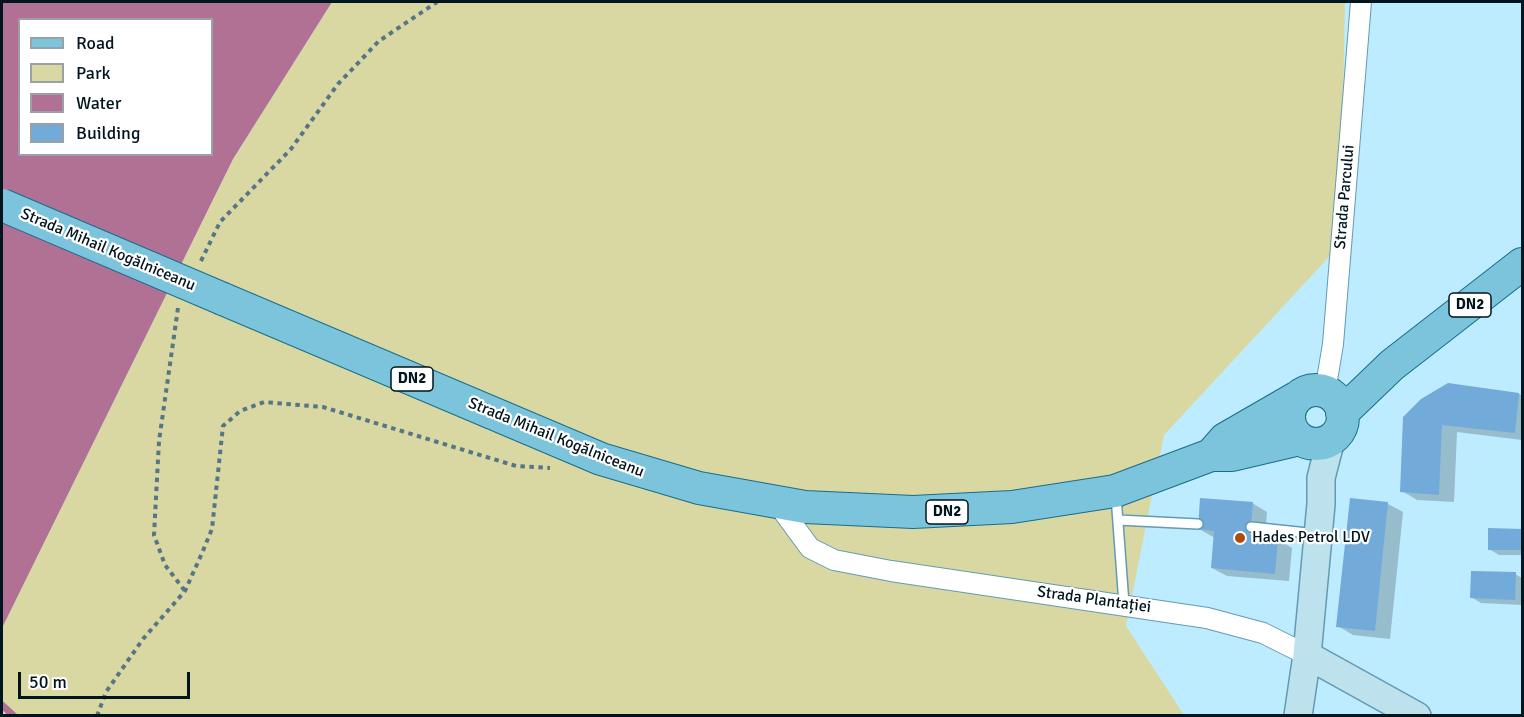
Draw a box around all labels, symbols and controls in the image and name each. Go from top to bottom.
legend [18,18,213,156]
text: Road [76,32,115,54]
text: Park [76,62,111,84]
text: Water [76,92,121,114]
text: Building [76,122,140,144]
street label: Strada Parcului [1331,144,1359,250]
street label: Strada Mihail Kogălniceanu [18,204,198,296]
road number: DN2 [1449,293,1491,317]
road number: DN2 [391,367,433,391]
street label: Strada Mihail Kogălniceanu [465,394,647,482]
road number: DN2 [926,500,968,524]
place label: Hades Petrol LDV [1252,528,1370,548]
marker: Hades Petrol LDV [1233,531,1247,545]
street label: Strada Plantației [1036,582,1152,618]
scale bar [21,660,194,698]
text: 50 m [29,671,67,693]

